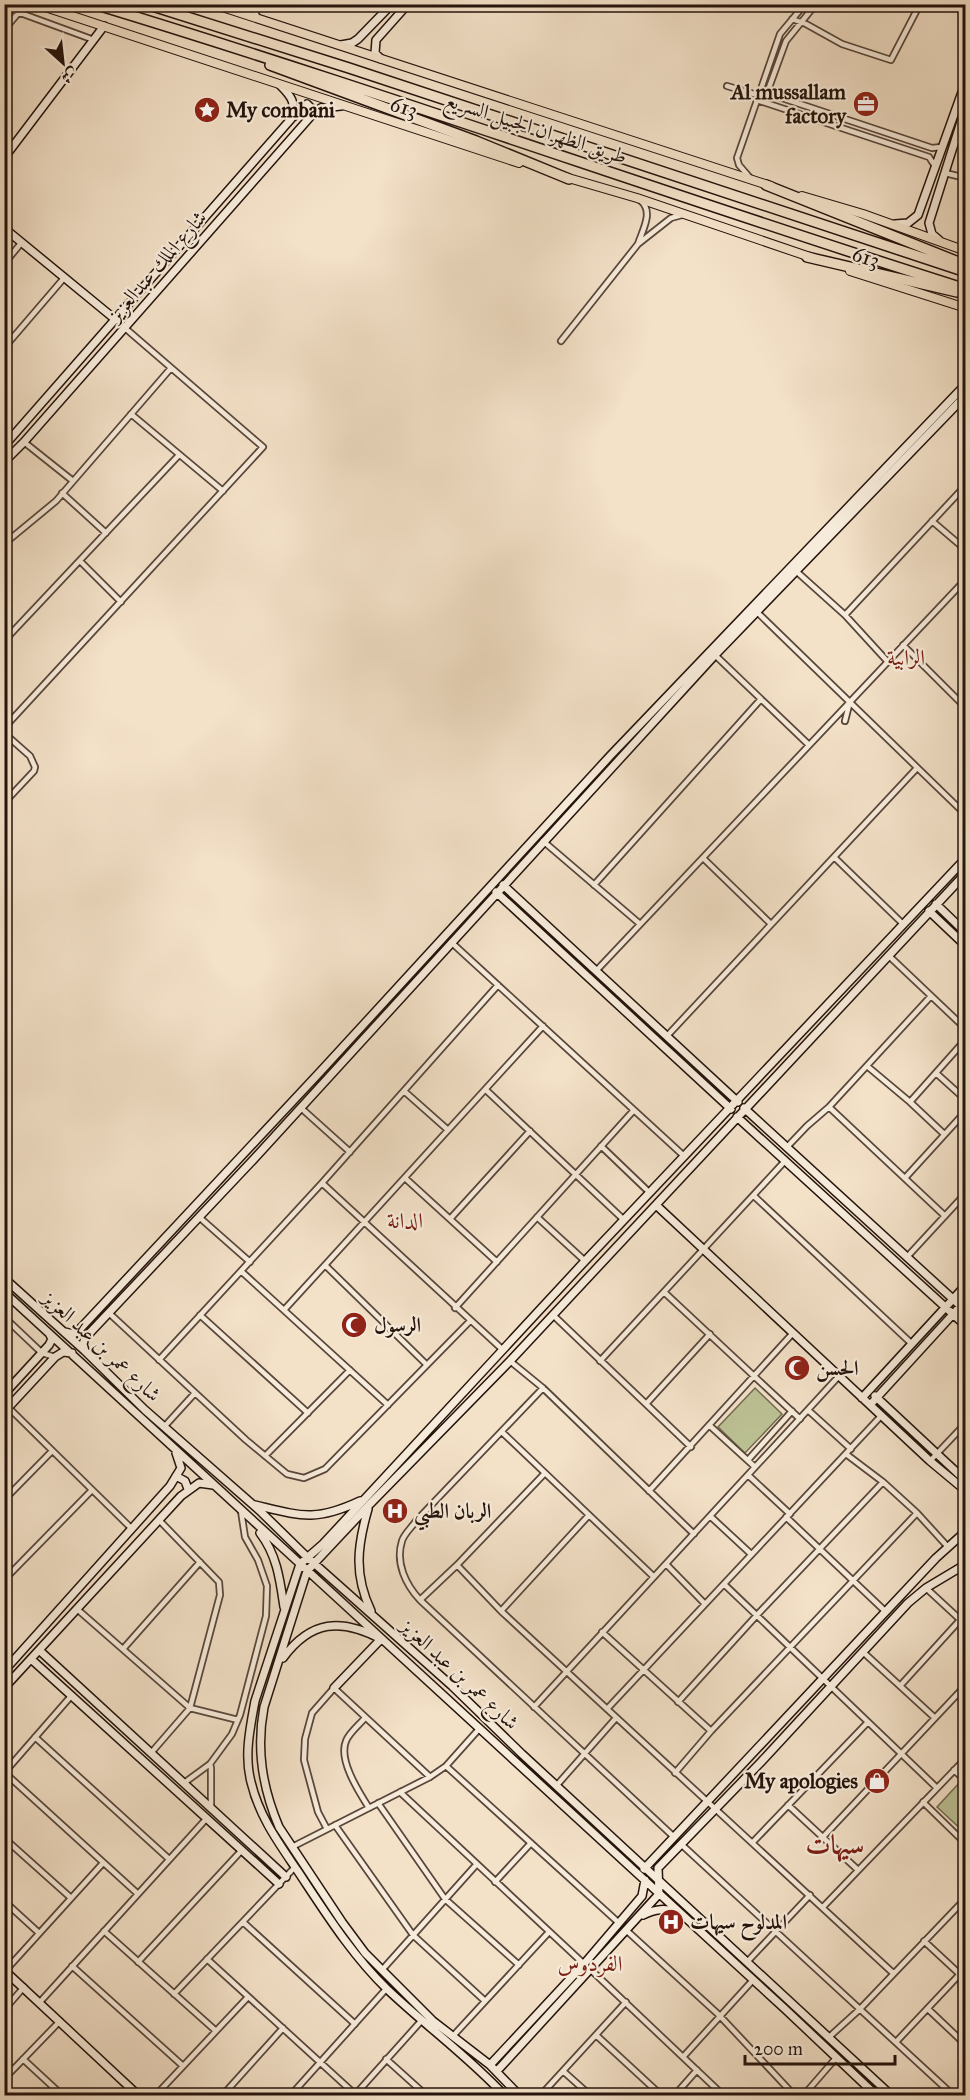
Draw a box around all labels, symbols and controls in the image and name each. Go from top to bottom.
north arrow [33,33,93,93]
text: ش [58,64,81,88]
place label: Al mussallam factory [729,79,847,129]
street label: طريق الظهران الجبيل السريع [440,86,630,175]
office icon: Al mussallam factory [851,89,881,119]
street label: 613 [387,90,421,124]
place icon: My combani [192,95,222,125]
place label: My combani [226,97,335,123]
street label: شارع الملك عبدالعزيز [100,205,216,332]
street label: 613 [849,240,883,274]
district label: الرابية [887,644,925,671]
district label: الدانة [387,1207,423,1234]
street label: شارع عمر بن عبد العزيز [33,1283,167,1411]
mosque icon: الرسول [339,1310,369,1340]
place label: الرسول [374,1312,421,1338]
mosque icon: الحسن [782,1353,812,1383]
place label: الحسن [816,1355,859,1382]
hospital icon: الربان الطبي [380,1496,410,1526]
place label: الربان الطبي [414,1498,491,1531]
street label: شارع عمر بن عبد العزيز [391,1611,525,1739]
shop icon: My apologies [862,1766,892,1796]
place label: My apologies [744,1768,858,1794]
district label: سيهات [806,1828,864,1863]
hospital icon: المدلوح سيهات [656,1907,686,1937]
place label: المدلوح سيهات [690,1909,787,1941]
district label: الفردوس [557,1950,623,1978]
scale bar [745,2028,895,2066]
text: 200 m [754,2038,803,2060]

